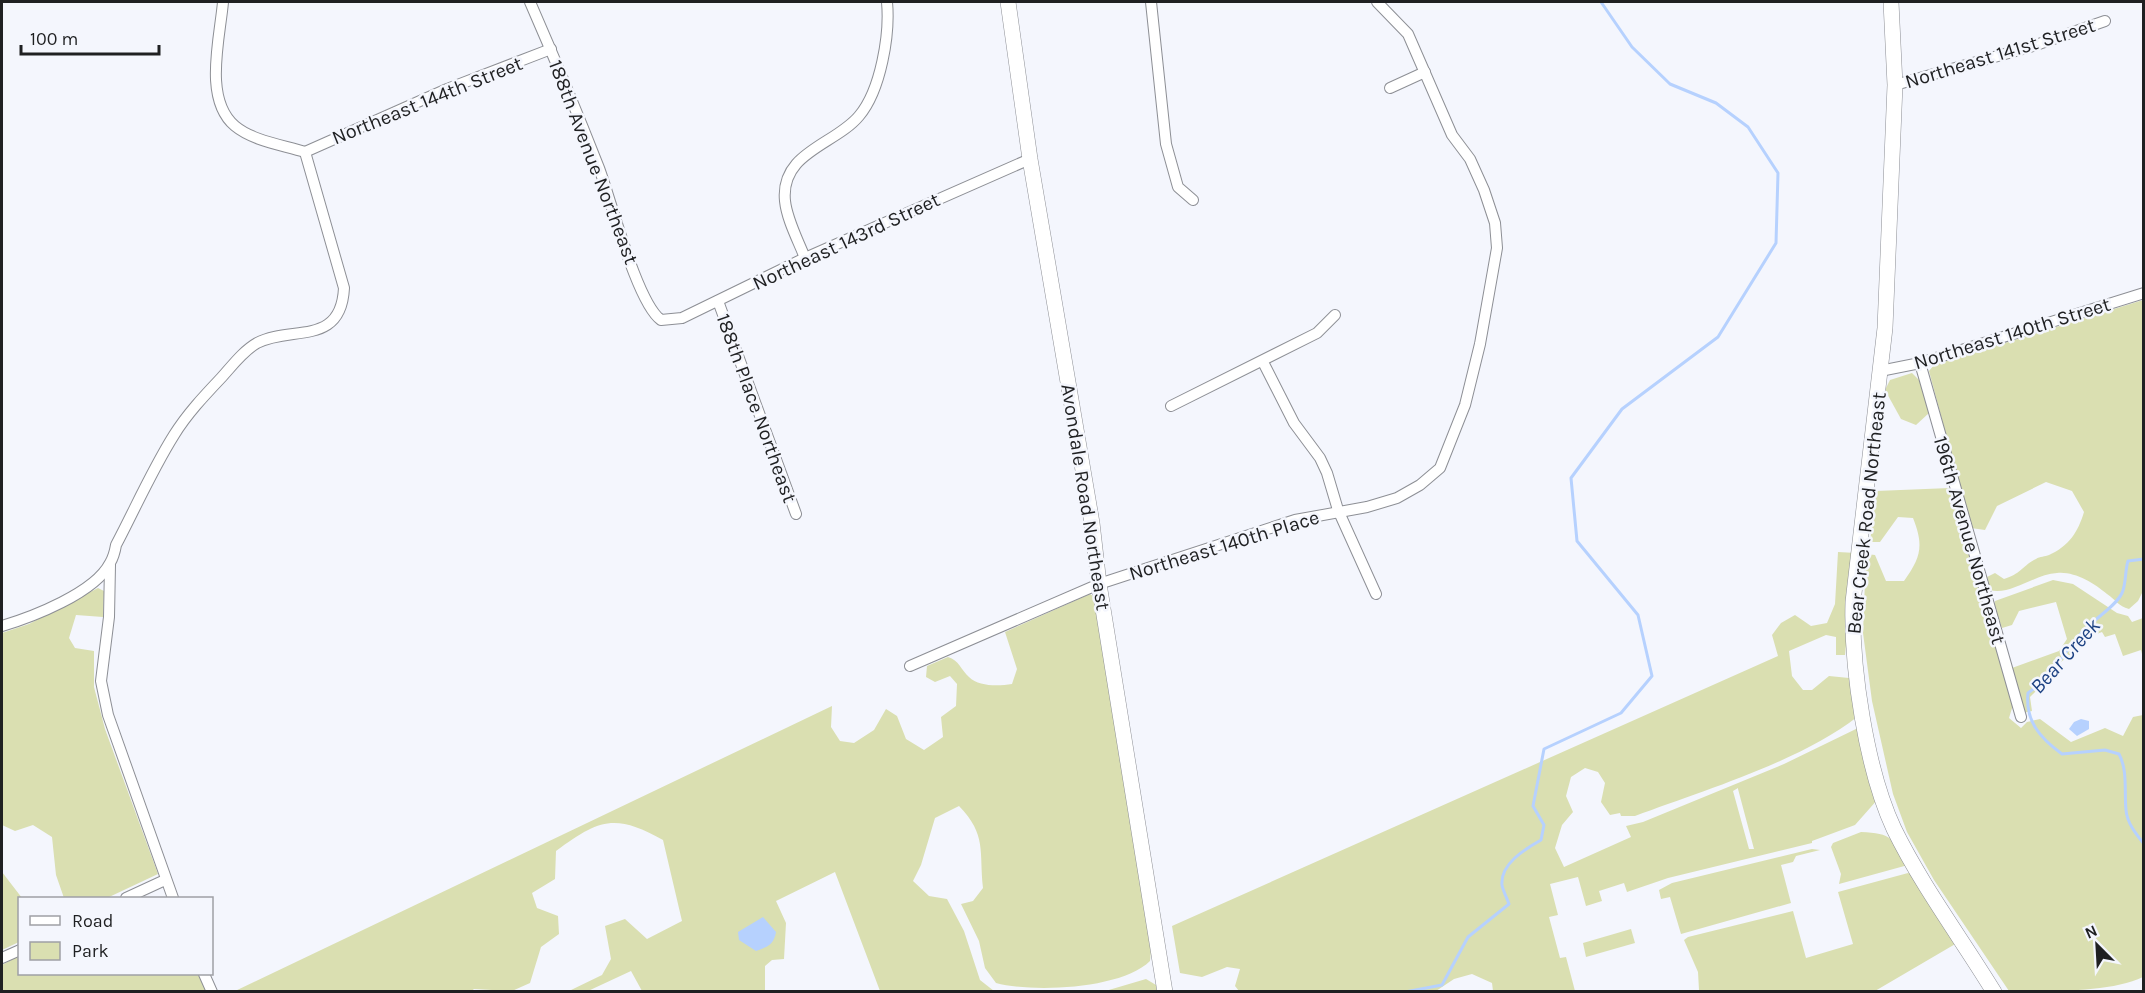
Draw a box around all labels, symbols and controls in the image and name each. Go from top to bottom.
street label: Northeast 141st Street [1902,13,2098,93]
scale bar [21,18,159,56]
text: 100 m [30,28,78,50]
street label: Northeast 144th Street [328,51,526,149]
street label: 188th Avenue Northeast [544,57,643,268]
street label: Northeast 143rd Street [749,188,944,295]
street label: Northeast 140th Street [1911,292,2114,374]
street label: 188th Place Northeast [712,311,802,506]
street label: Avondale Road Northeast [1056,382,1115,612]
street label: Bear Creek Road Northeast [1842,390,1891,635]
street label: 196th Avenue Northeast [1929,433,2010,647]
street label: Northeast 140th Place [1126,506,1322,585]
water label: Bear Creek [2025,613,2105,698]
legend [18,897,213,975]
text: Road [72,910,113,932]
north arrow [2067,915,2127,975]
text: N [2082,921,2100,943]
text: Park [72,940,109,962]

